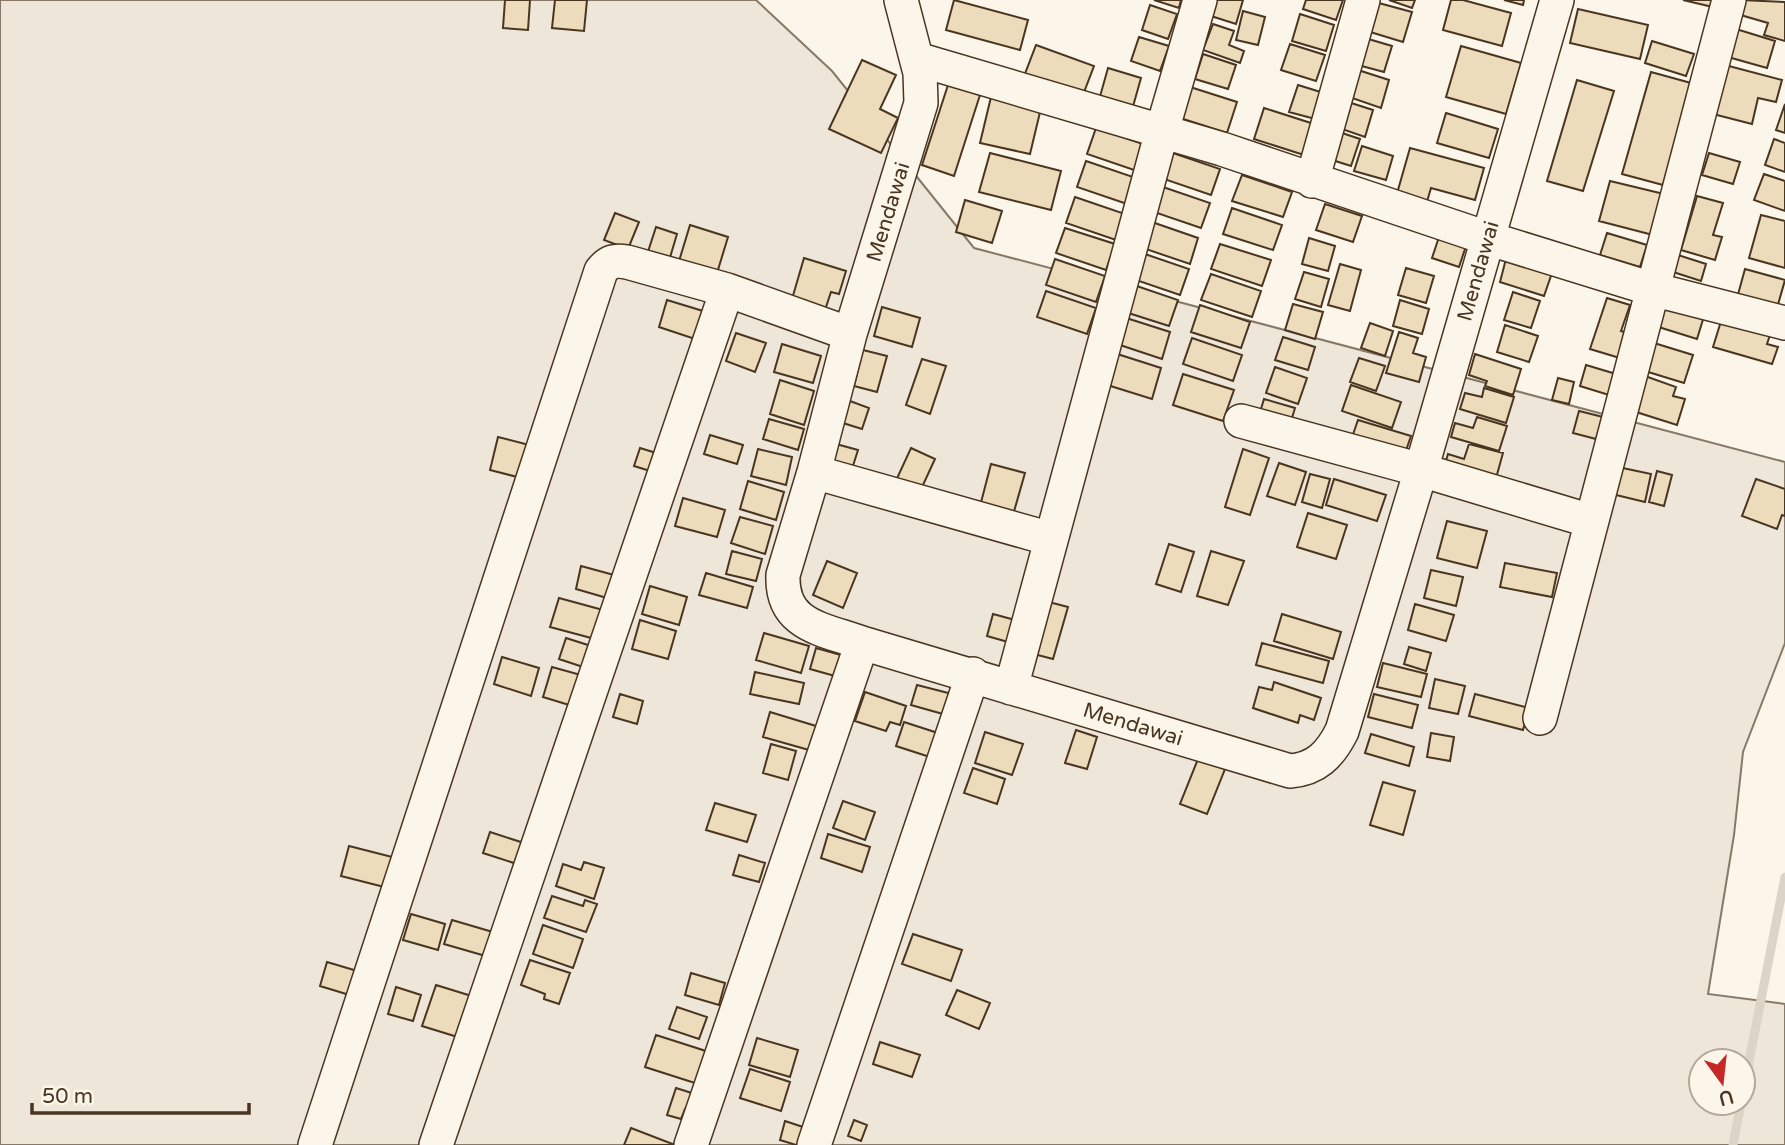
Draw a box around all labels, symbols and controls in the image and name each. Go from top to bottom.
street label: Mendawai [861,159,916,265]
street label: Mendawai [1452,218,1505,324]
street label: Mendawai [1080,697,1186,752]
north arrow [1687,1047,1757,1117]
scale bar [32,1072,248,1116]
text: 50 m [42,1084,93,1109]
text: U [1716,1085,1736,1110]

